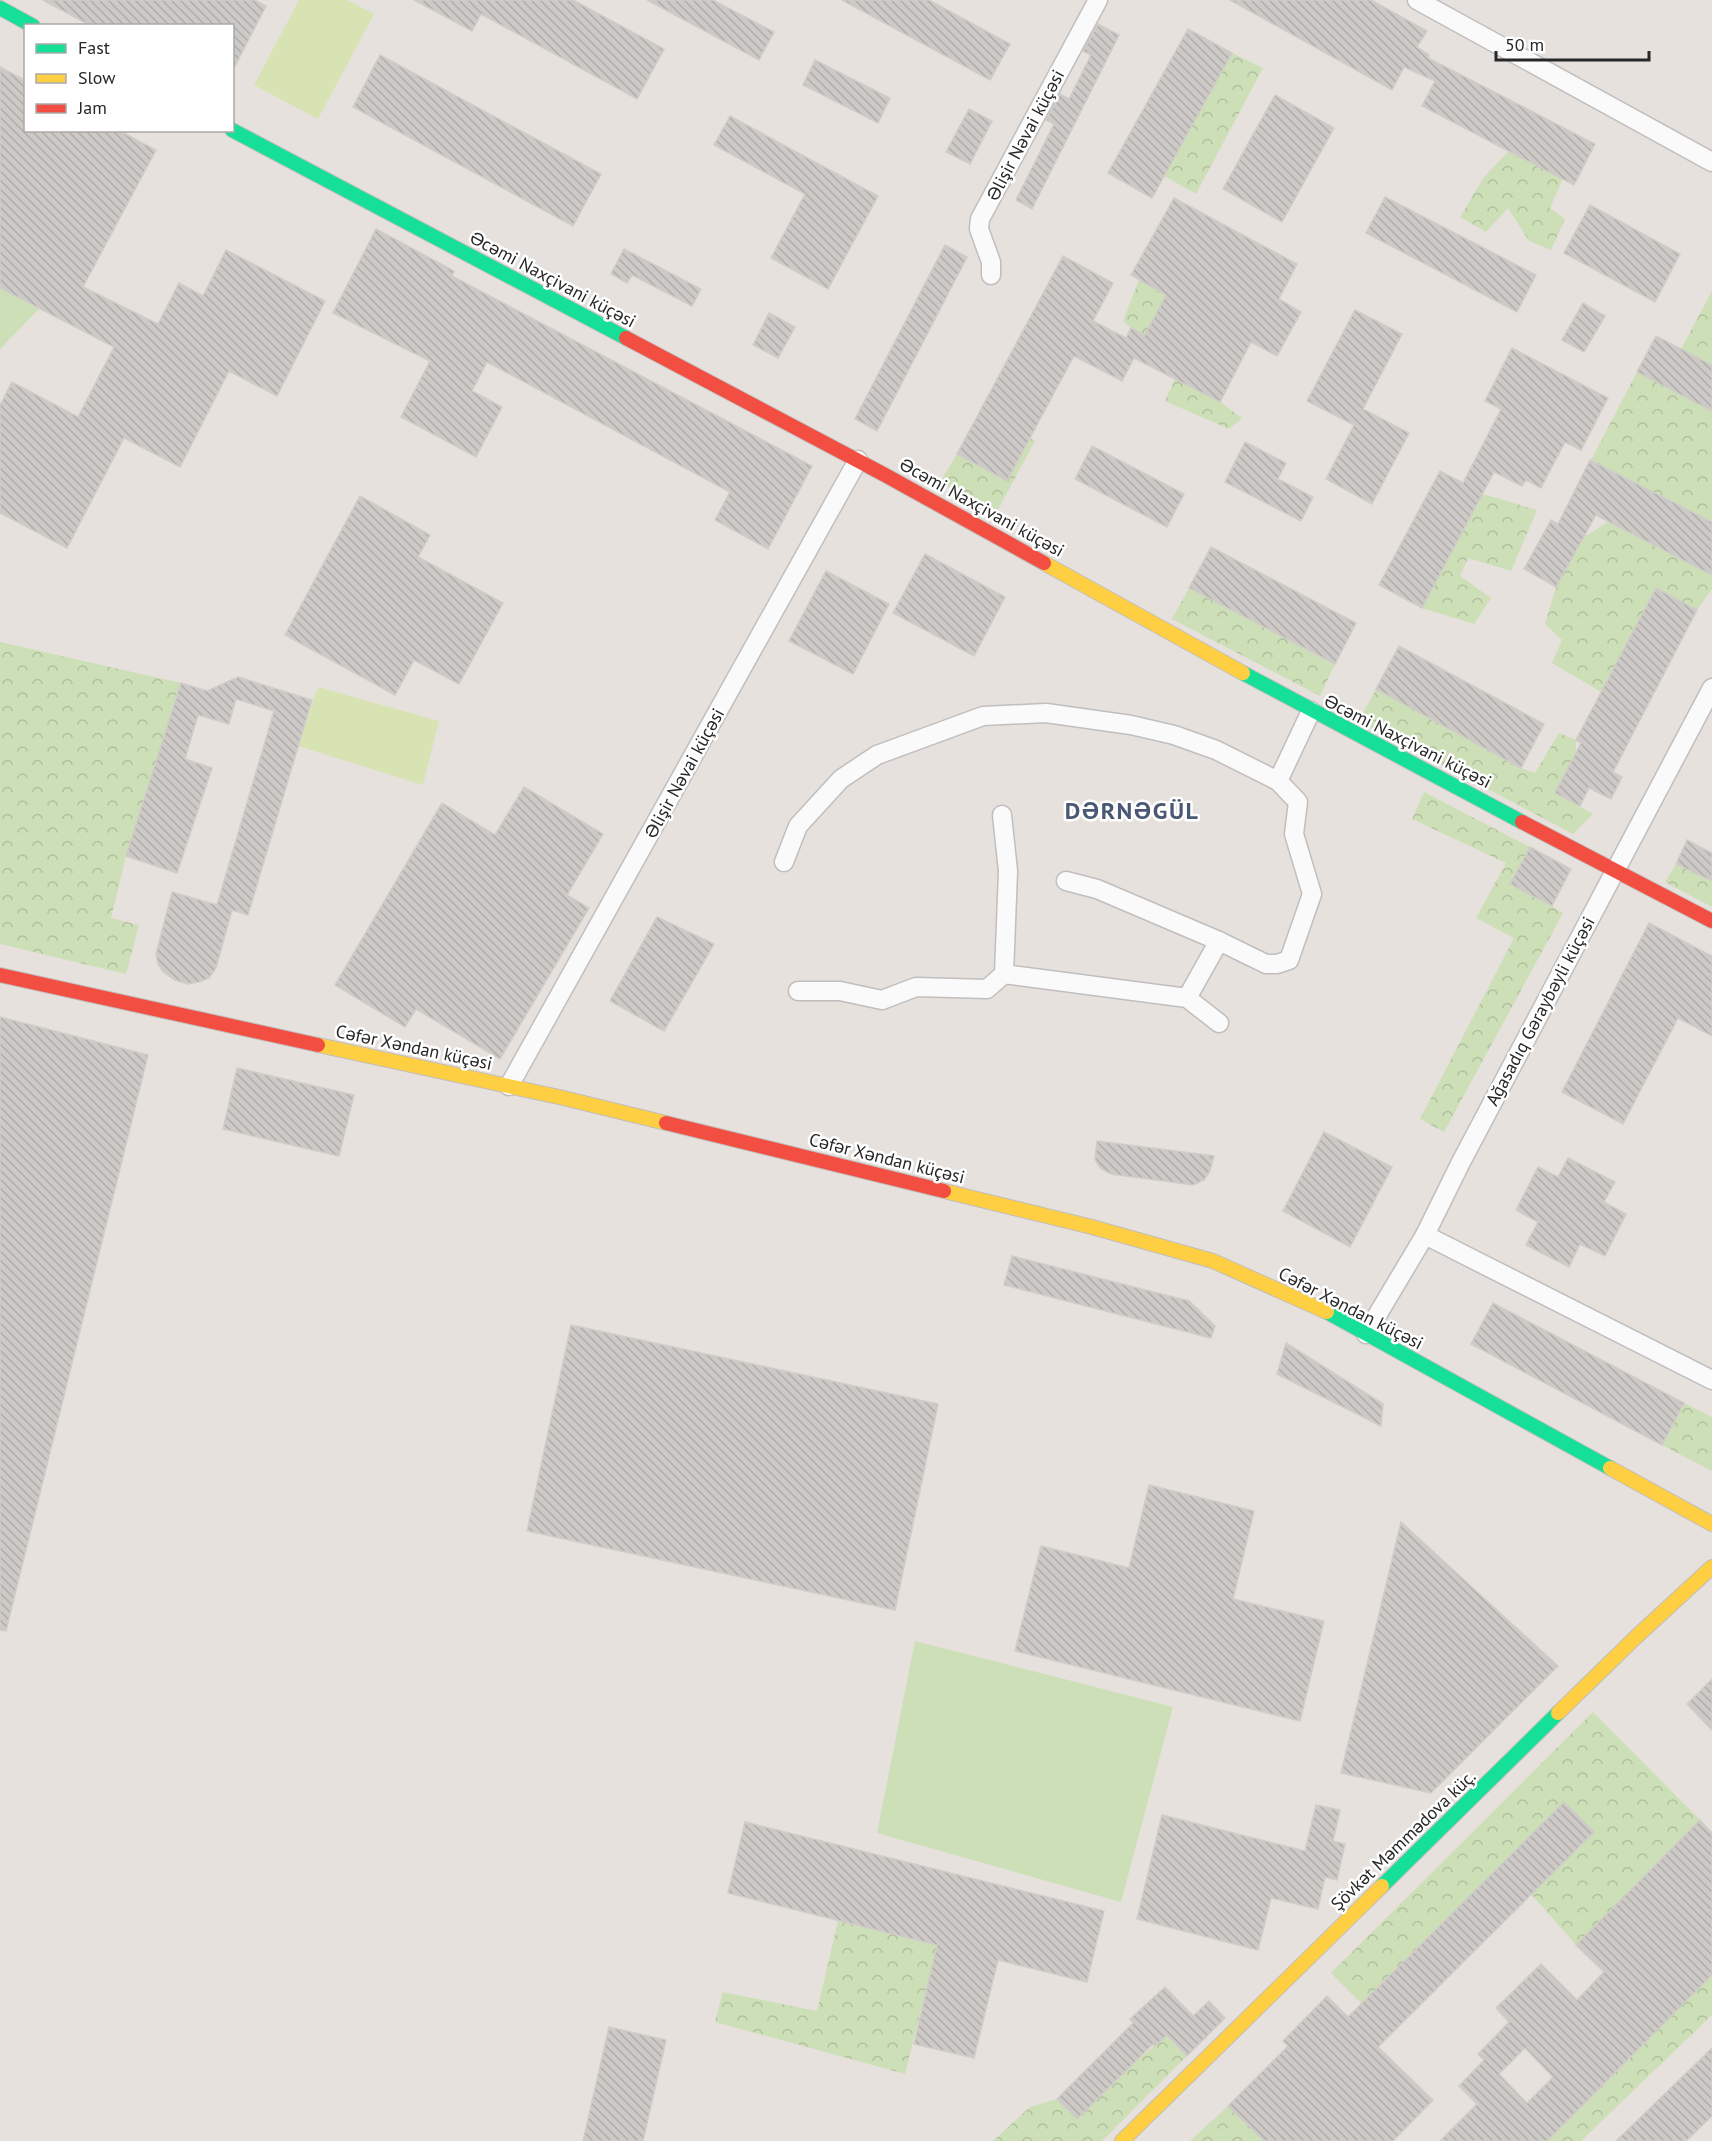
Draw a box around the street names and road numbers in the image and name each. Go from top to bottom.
street label: Əlişir Nəvai küçəsi [981,66,1069,204]
street label: Əcəmi Naxçivani küçəsi [466,225,640,333]
street label: Əcəmi Naxçivani küçəsi [896,452,1068,562]
street label: Əcəmi Naxçivani küçəsi [1321,689,1495,793]
street label: Əlişir Nəvai küçəsi [639,704,729,842]
street label: Ağasadıq Gəraybəyli küçəsi [1480,913,1600,1109]
street label: Cəfər Xəndan küçəsi [334,1019,494,1075]
street label: Cəfər Xəndan küçəsi [807,1128,967,1188]
street label: Cəfər Xəndan küçəsi [1275,1262,1427,1354]
street label: Şövkət Məmmədova küç. [1326,1765,1480,1915]

